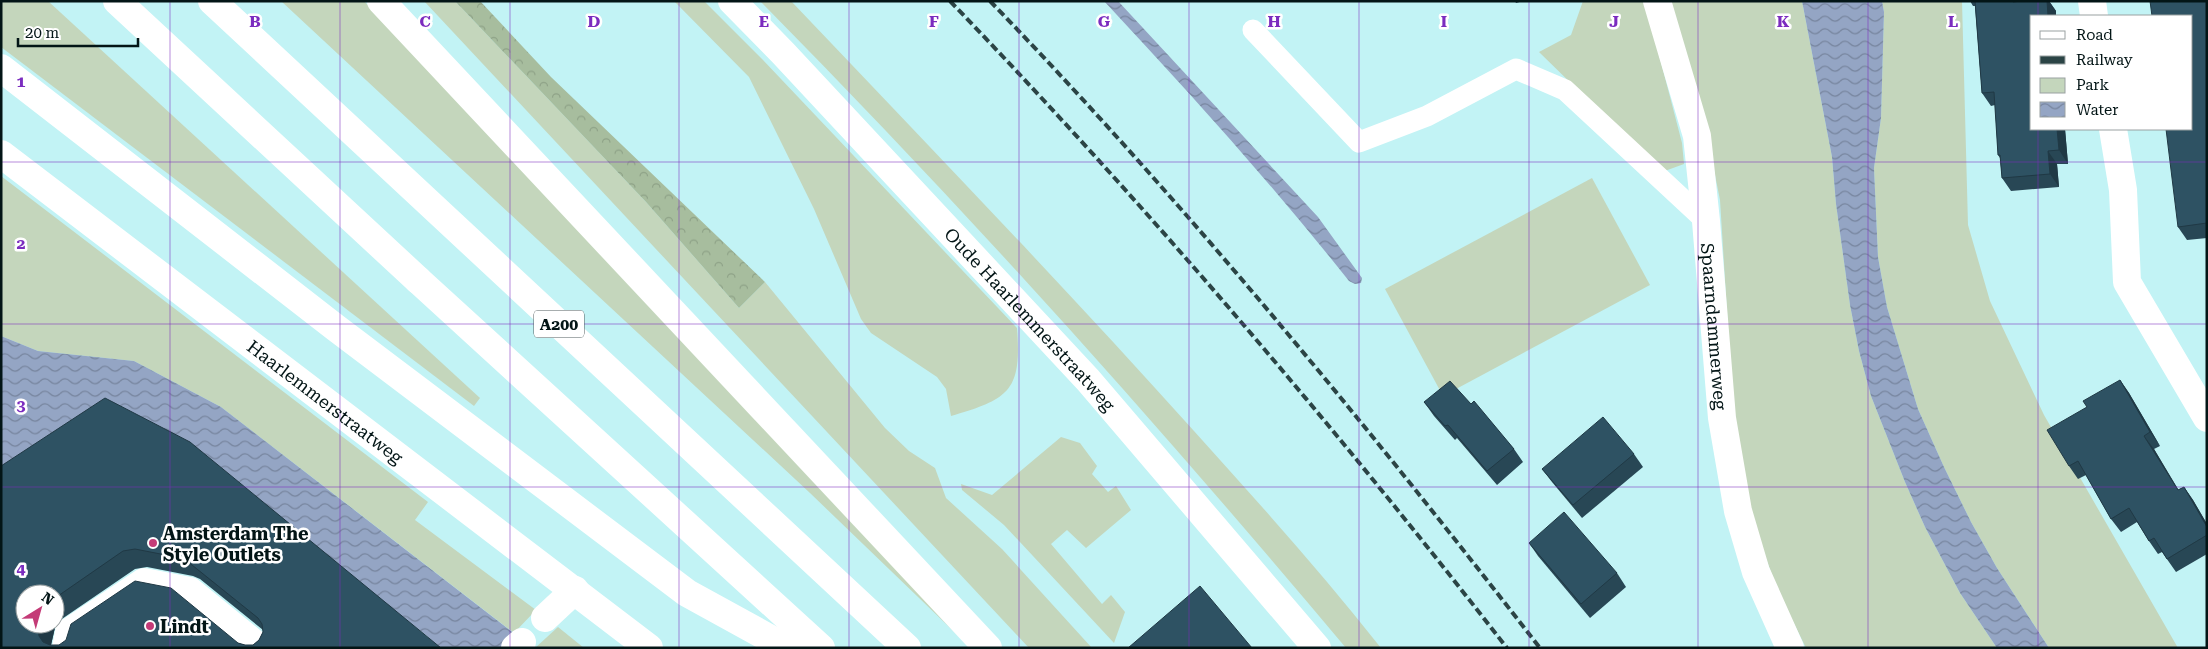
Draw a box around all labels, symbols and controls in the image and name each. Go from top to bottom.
text: B [249,12,261,31]
text: C [419,12,431,31]
text: D [588,12,601,31]
text: E [759,12,769,31]
text: F [929,12,939,31]
text: G [1098,12,1111,31]
text: H [1267,12,1281,31]
text: I [1441,12,1447,31]
text: J [1609,12,1619,31]
text: K [1777,12,1790,31]
text: L [1948,12,1958,31]
scale bar [18,15,138,47]
legend [2030,15,2193,130]
text: 20 m [25,24,60,42]
text: Road [2076,26,2113,44]
text: Railway [2076,51,2133,69]
text: 1 [17,72,26,91]
text: Park [2076,76,2110,94]
text: Water [2076,101,2118,119]
street label: Oude Haarlemmerstraatweg [941,223,1120,415]
text: 2 [17,234,26,253]
street label: Spaarndammerweg [1697,242,1732,411]
road number: A200 [534,310,584,338]
street label: Haarlemmerstraatweg [243,335,408,468]
text: 3 [17,396,26,415]
place label: Amsterdam The Style Outlets [163,523,309,565]
marker: Amsterdam The Style Outlets [147,537,159,549]
text: 4 [17,559,26,578]
north arrow [15,584,65,634]
text: N [39,589,57,608]
place label: Lindt [160,616,209,637]
marker: Lindt [144,620,156,632]

